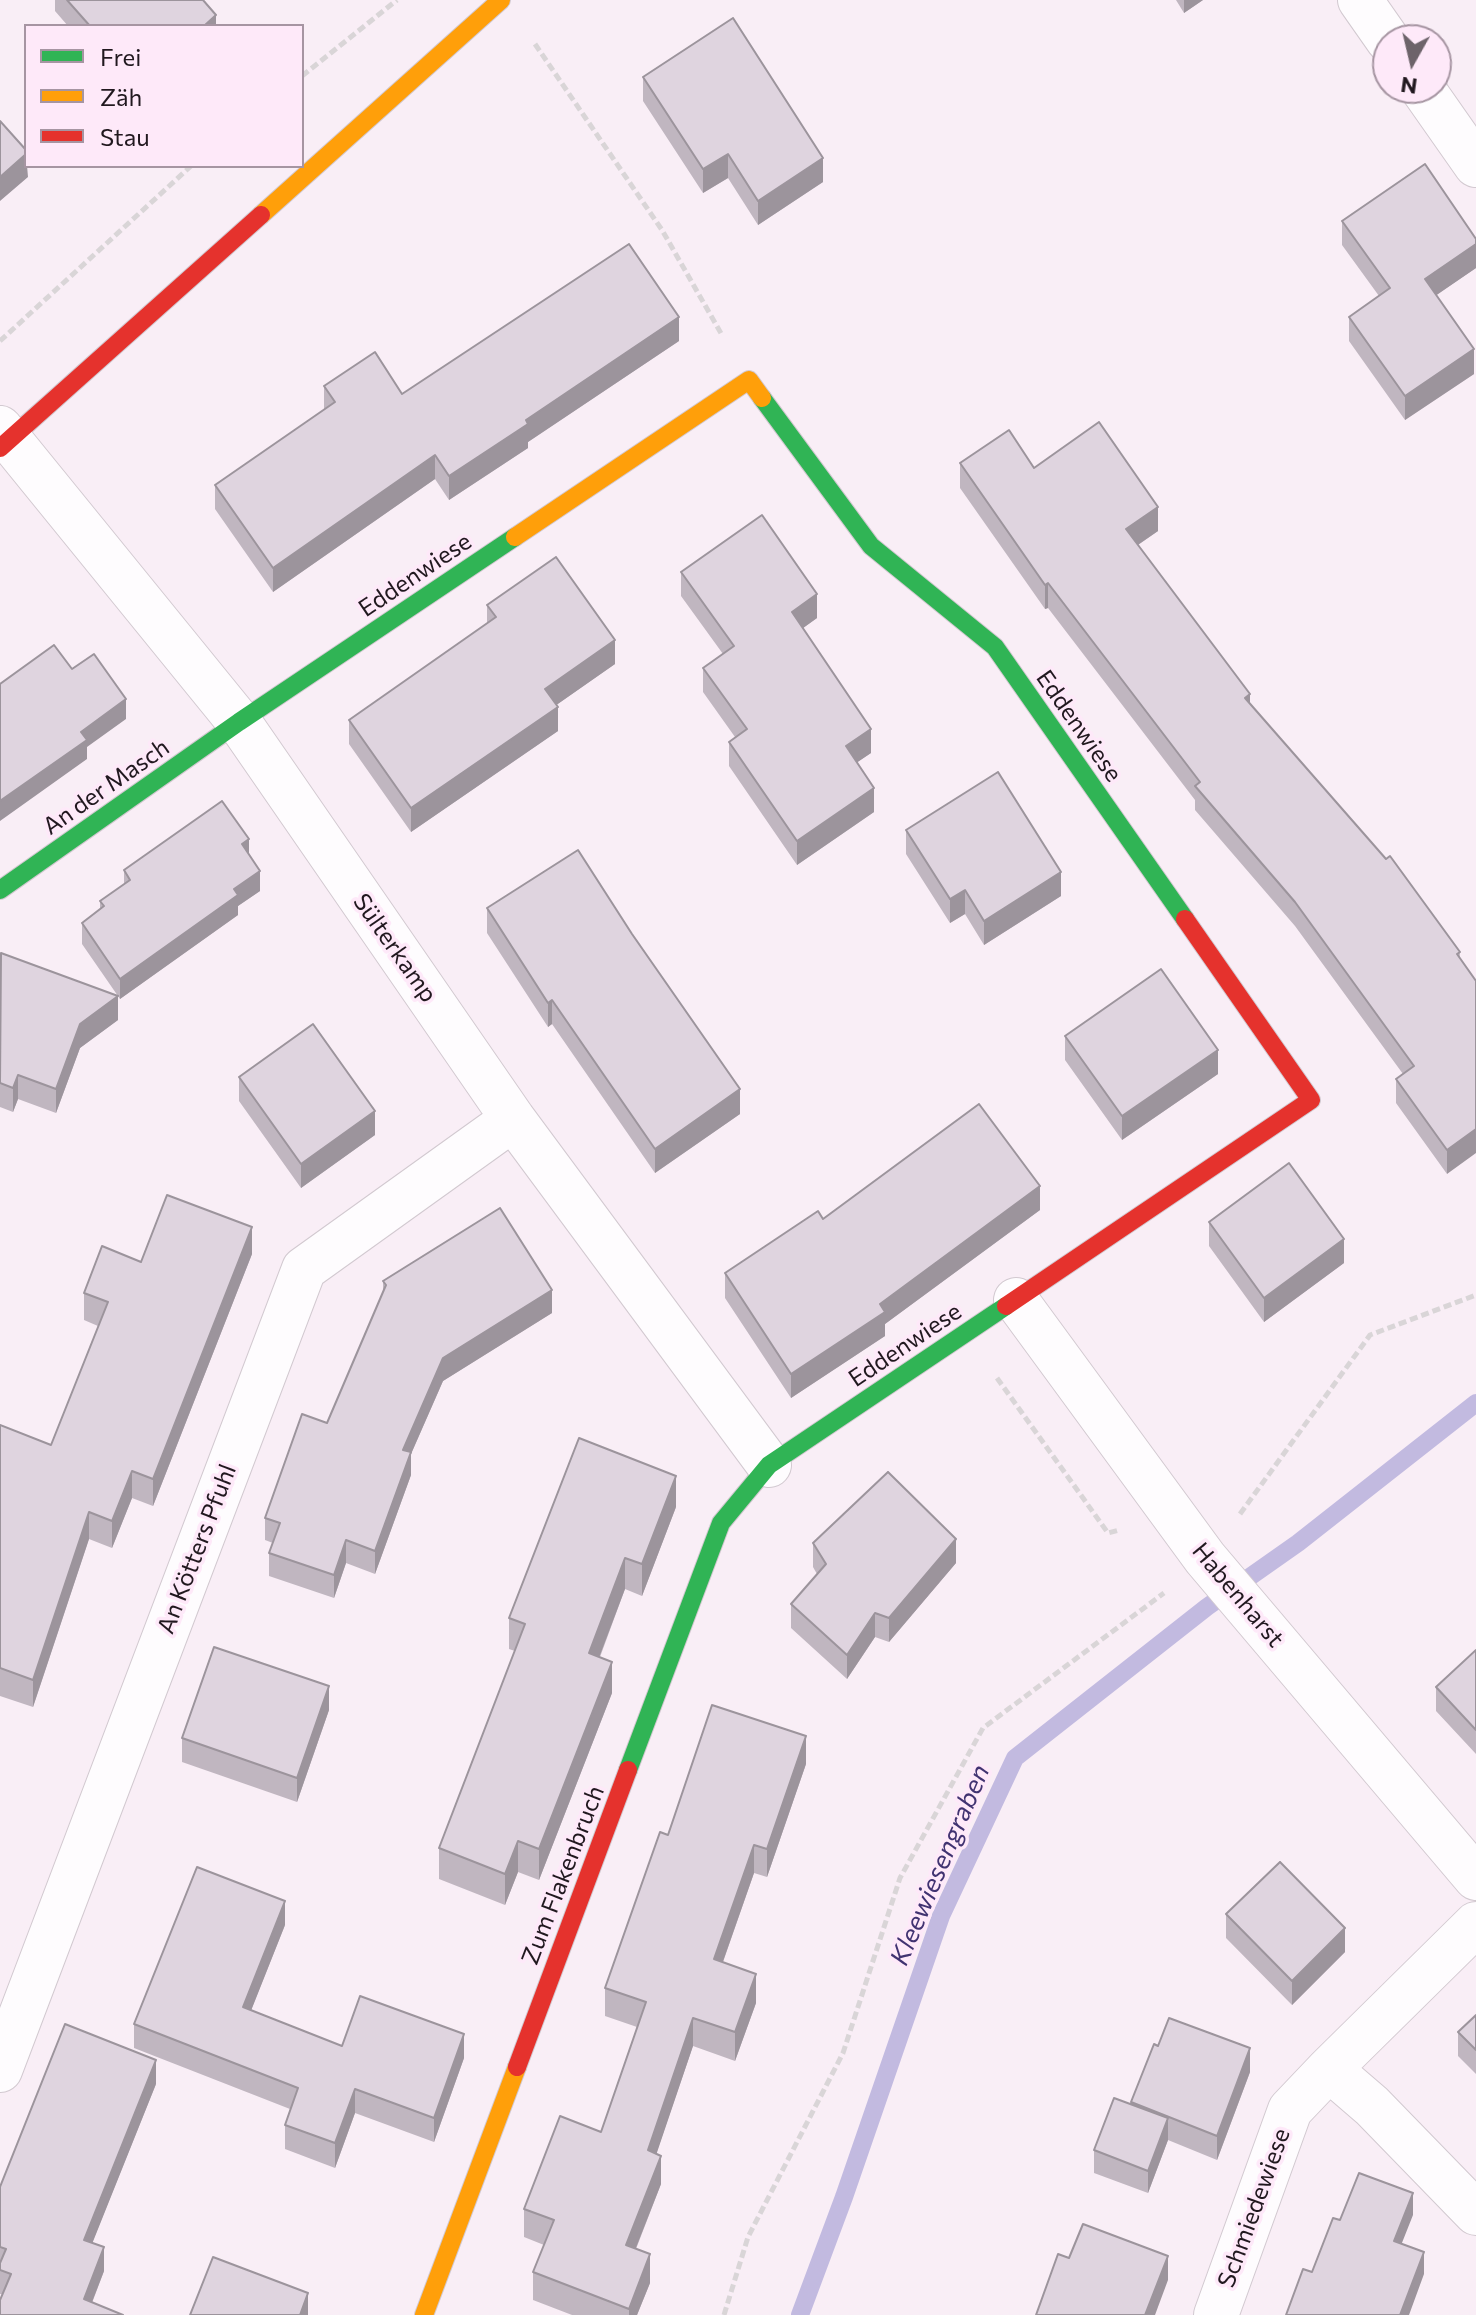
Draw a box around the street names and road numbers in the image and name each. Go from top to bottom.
street label: Eddenwiese [353,527,477,623]
street label: Eddenwiese [1030,665,1128,787]
street label: An der Masch [37,733,175,841]
street label: Sülterkamp [347,888,443,1008]
street label: Eddenwiese [843,1297,967,1393]
street label: An Kötters Pfuhl [151,1460,243,1638]
street label: Habenharst [1186,1537,1290,1653]
street label: Zum Flakenbruch [516,1782,610,1968]
street label: Schmiedewiese [1212,2124,1296,2292]

